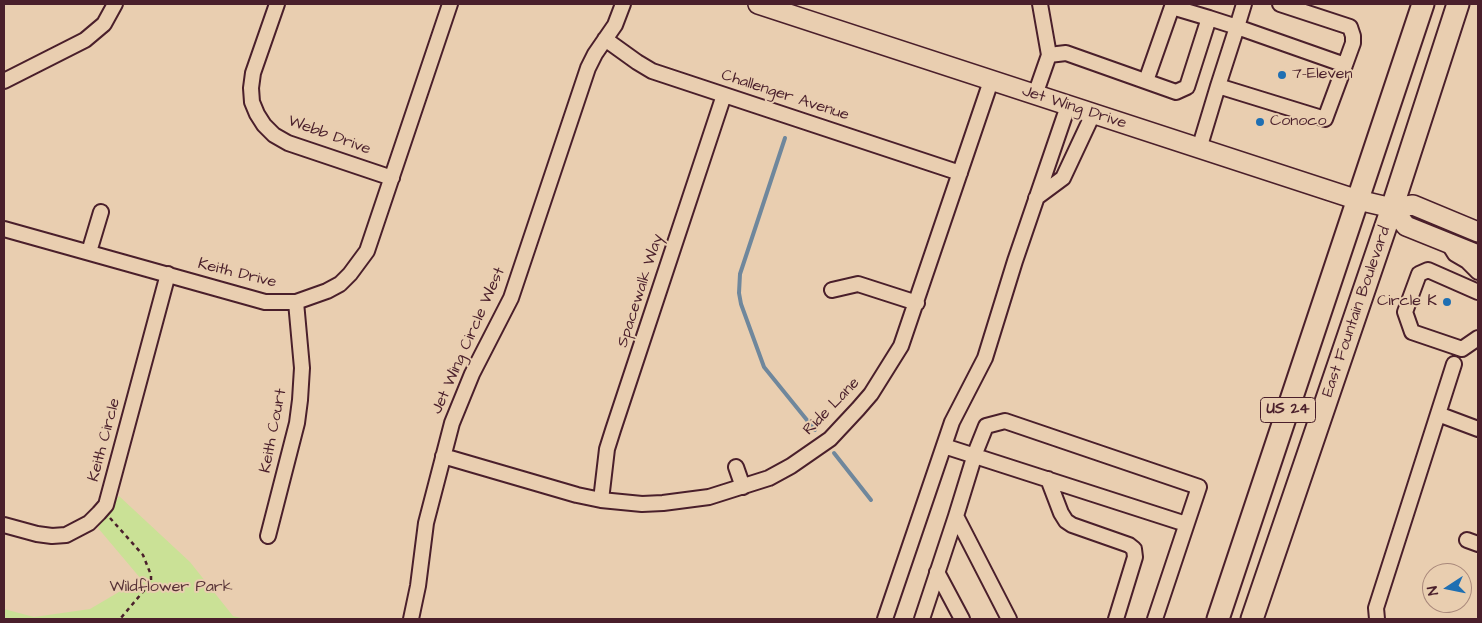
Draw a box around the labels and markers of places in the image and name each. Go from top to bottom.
place label: 7-Eleven [1292,65,1352,85]
marker: 7-Eleven [1276,69,1288,81]
place label: Conoco [1270,112,1326,132]
marker: Conoco [1254,116,1266,128]
place label: Circle K [1377,292,1437,312]
marker: Circle K [1441,296,1453,308]

